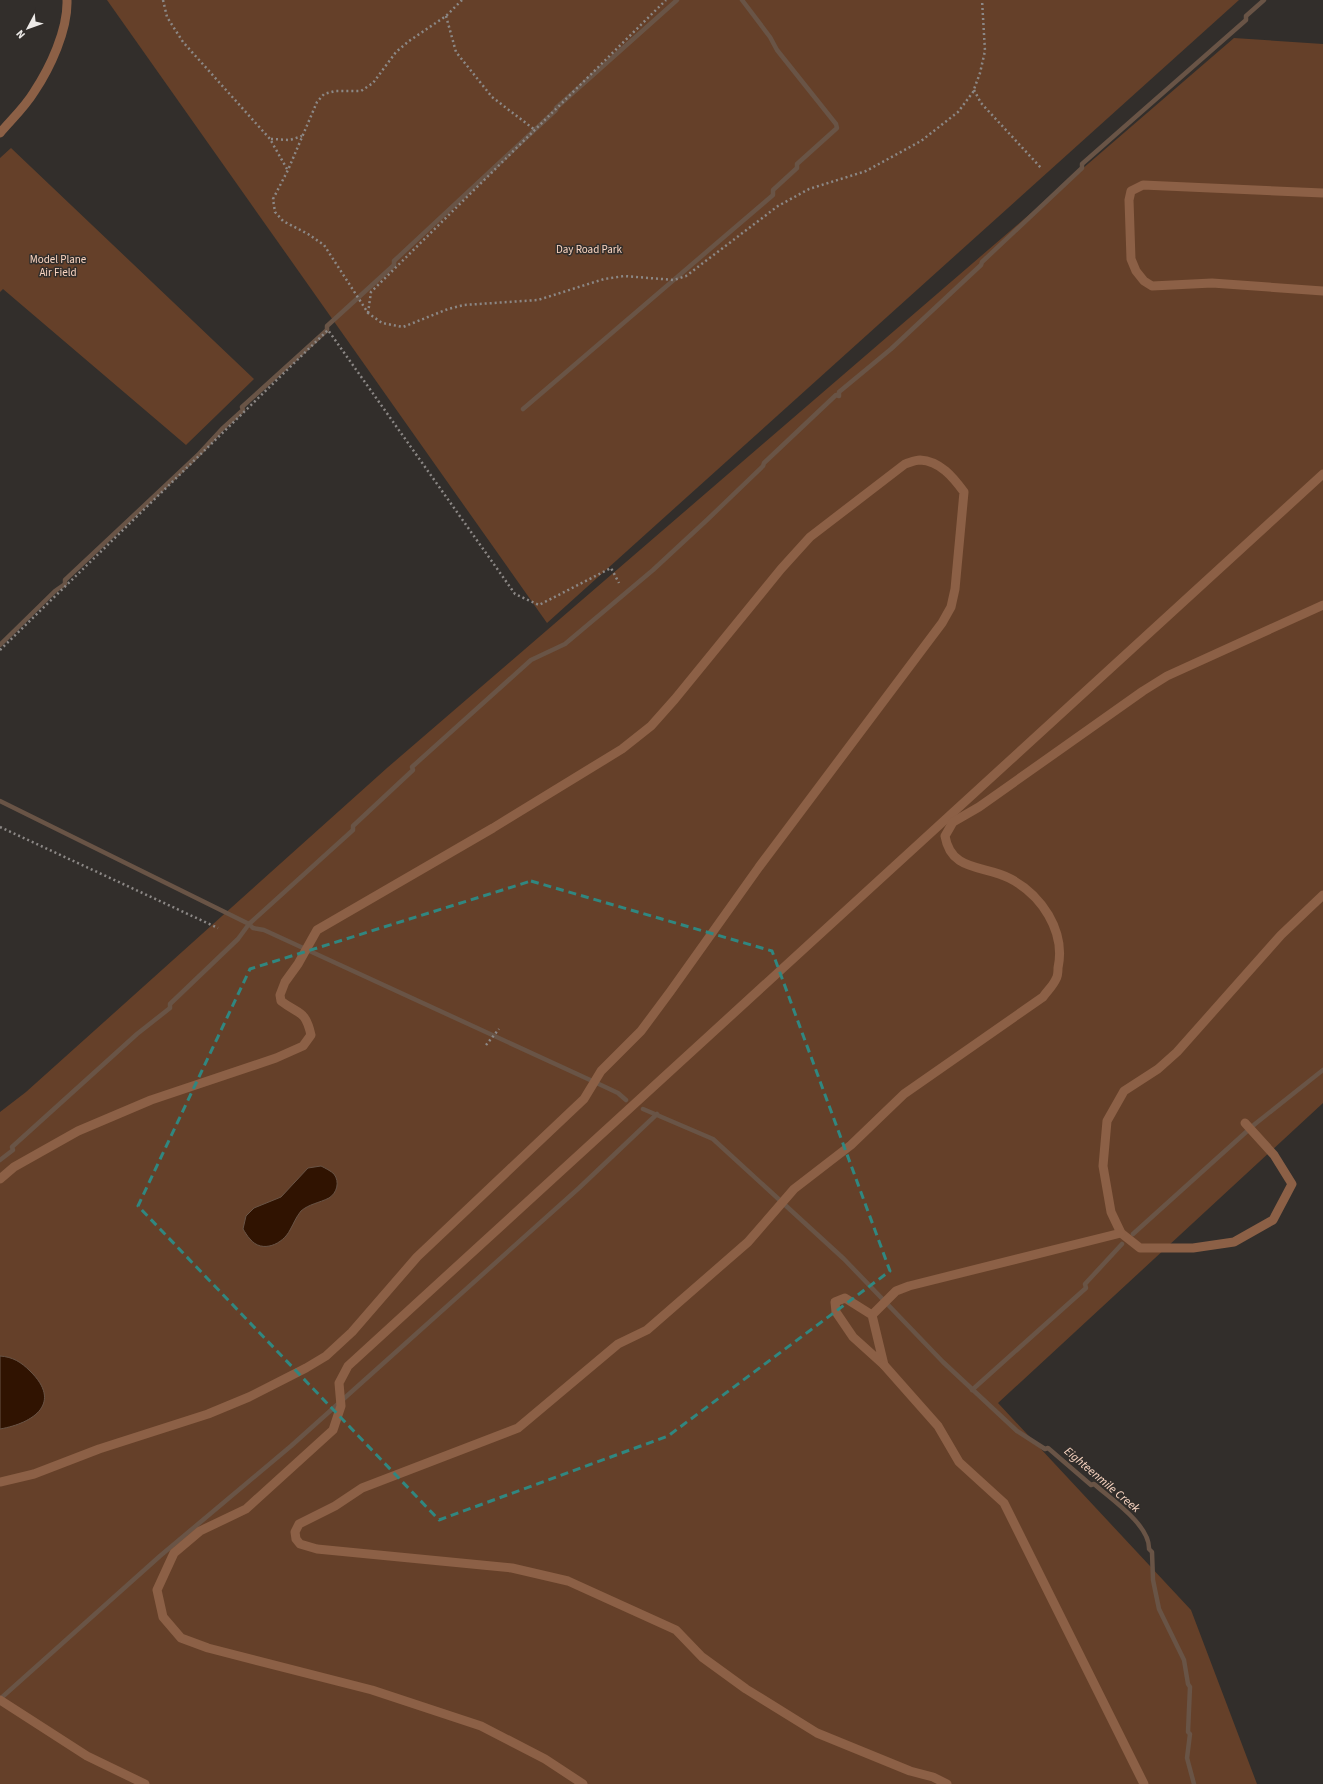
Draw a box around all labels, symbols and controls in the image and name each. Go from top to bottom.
north arrow [8,8,48,48]
text: N [13,27,29,42]
park label: Day Road Park [556,242,623,257]
park label: Model Plane Air Field [30,252,87,280]
water label: Eighteenmile Creek [1060,1443,1144,1517]

